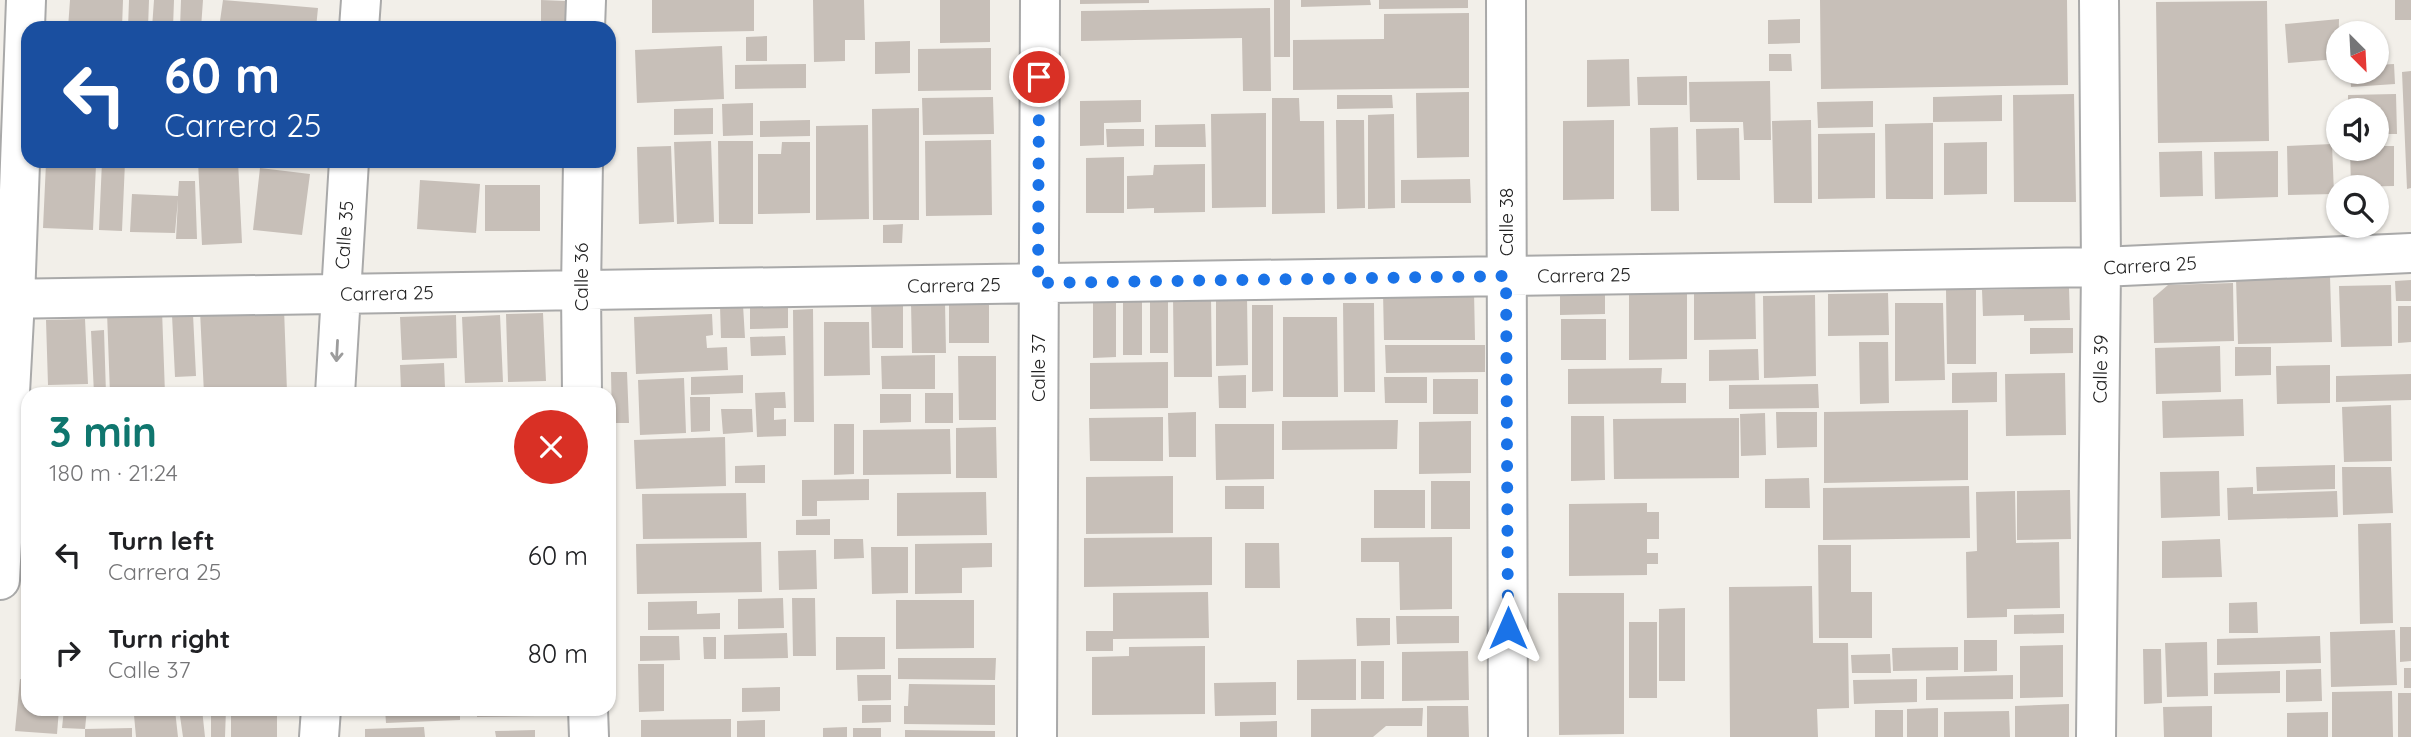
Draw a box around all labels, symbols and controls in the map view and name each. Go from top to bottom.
north arrow [2326,21,2389,84]
map controls [2326,21,2389,238]
text: 60 m [164,44,280,105]
pin [1009,47,1069,107]
icon: left [49,49,140,140]
icon: arrive [1020,58,1058,96]
button: sound [2326,98,2389,161]
text: Carrera 25 [164,105,322,145]
button: search [2326,175,2389,238]
street label: Calle 38 [1494,188,1518,256]
street label: Calle 35 [330,200,358,270]
street label: Calle 36 [569,243,593,311]
street label: Carrera 25 [2103,251,2197,279]
street label: Carrera 25 [1537,262,1631,288]
street label: Carrera 25 [907,272,1001,298]
street label: Carrera 25 [340,280,434,306]
street label: Calle 37 [1026,334,1050,402]
street label: Calle 39 [2087,334,2113,404]
one-way arrow [330,340,343,363]
text: 3 min [49,405,157,458]
button: close [514,410,588,484]
text: 180 m · 21:24 [49,458,178,487]
text: Turn left [108,524,215,557]
icon: left [49,536,87,574]
text: 60 m [528,539,588,572]
text: Carrera 25 [108,557,221,586]
position arrow [1471,591,1545,665]
text: Turn right [108,622,230,655]
icon: right [49,634,87,672]
text: 80 m [528,637,588,670]
text: Calle 37 [108,655,190,684]

